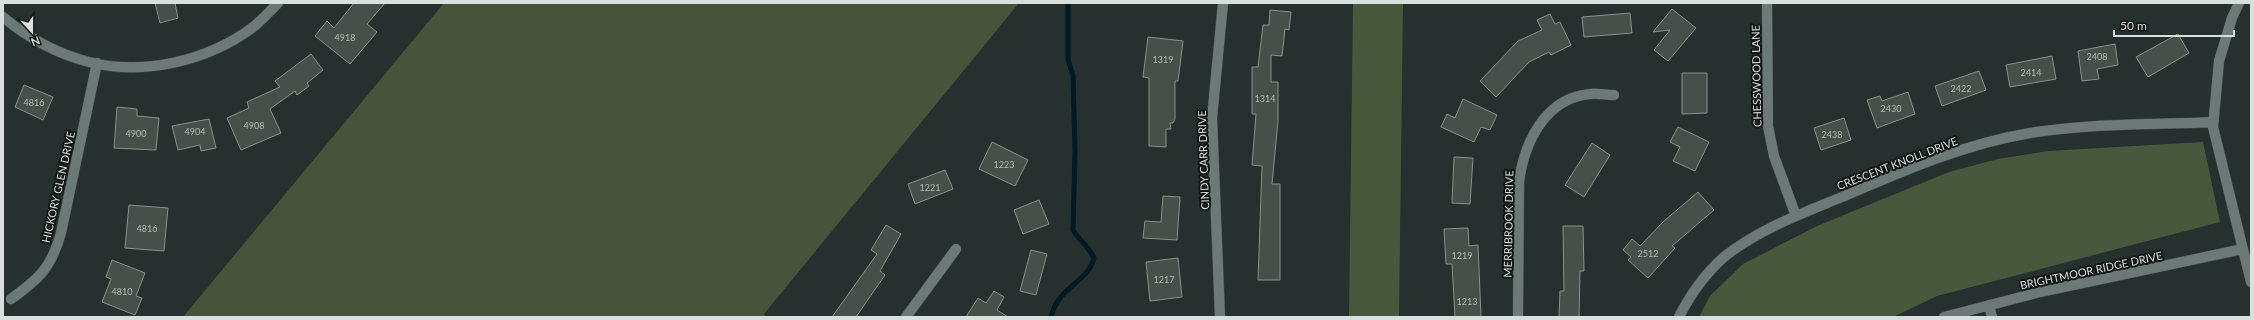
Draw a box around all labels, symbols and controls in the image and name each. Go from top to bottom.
north arrow [12,12,52,52]
scale bar [2114,12,2234,38]
text: 50 m [2120,18,2147,33]
street label: CHESSWOOD LANE [1749,25,1763,127]
house number: 4918 [335,32,355,43]
text: N [29,34,42,49]
house number: 2408 [2087,51,2107,62]
house number: 1319 [1153,54,1173,65]
house number: 2414 [2021,67,2041,78]
house number: 2422 [1951,83,1971,94]
house number: 1314 [1255,93,1275,104]
house number: 4816 [24,97,44,108]
house number: 2430 [1881,103,1901,114]
street label: CINDY CARR DRIVE [1195,110,1211,210]
house number: 4908 [244,120,264,131]
house number: 4904 [185,126,205,137]
house number: 4900 [126,128,146,139]
house number: 2438 [1822,129,1842,140]
street label: HICKORY GLEN DRIVE [39,130,77,244]
street label: CRESCENT KNOLL DRIVE [1835,134,1959,192]
house number: 1223 [994,159,1014,170]
street label: MERRIBROOK DRIVE [1501,170,1515,278]
house number: 1221 [920,182,940,193]
house number: 4816 [137,223,157,234]
house number: 2512 [1638,248,1658,259]
street label: BRIGHTMOOR RIDGE DRIVE [2019,249,2163,291]
house number: 1219 [1452,250,1472,261]
house number: 1217 [1154,274,1174,285]
house number: 4810 [112,286,132,297]
house number: 1213 [1457,296,1477,307]

